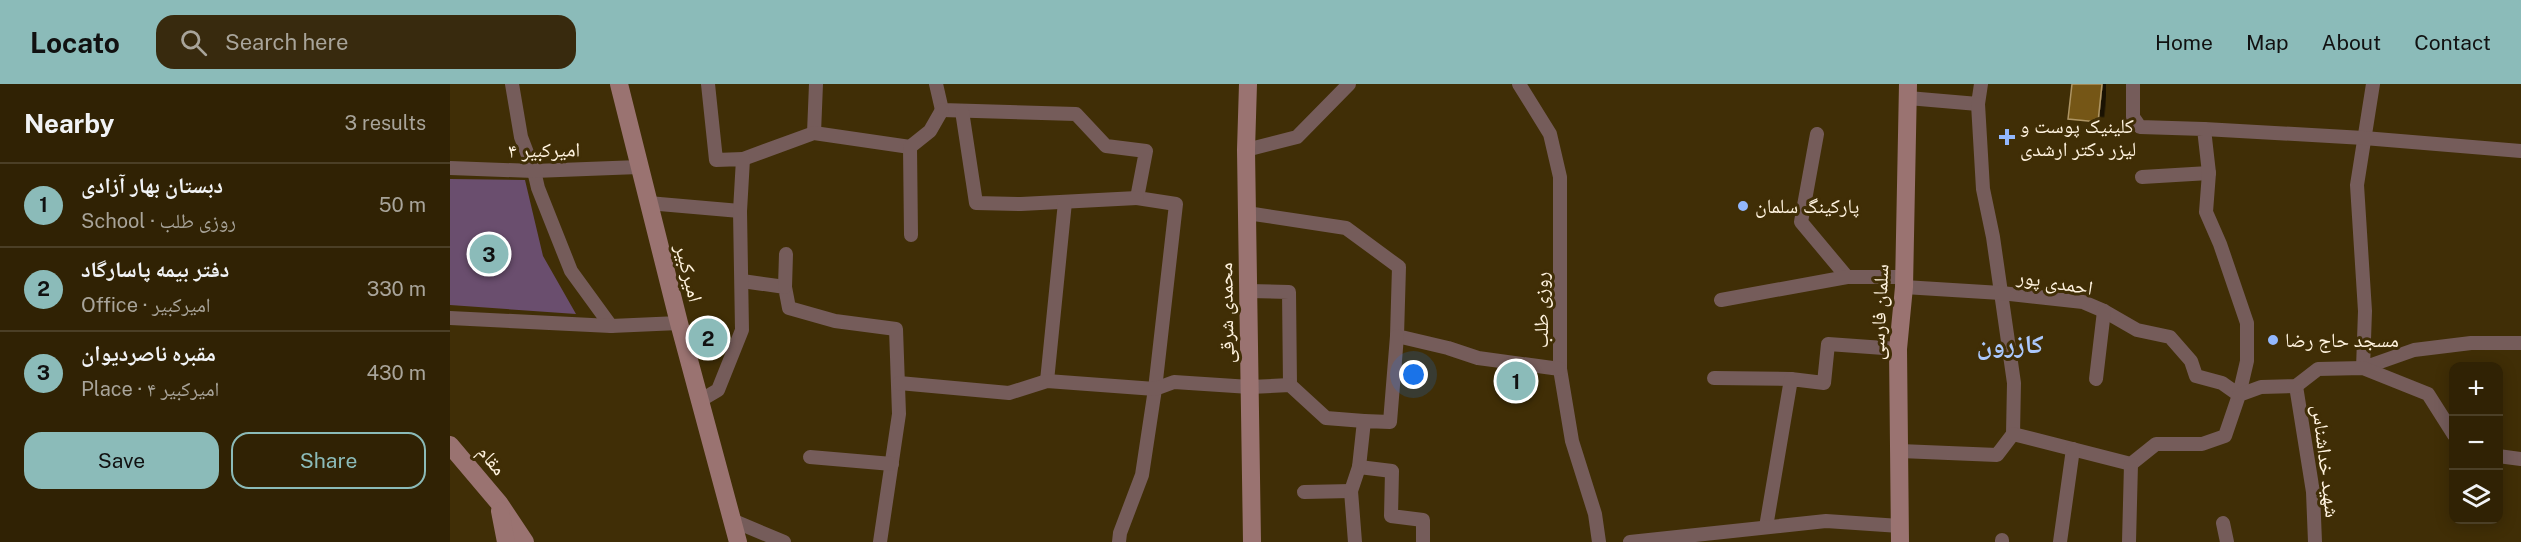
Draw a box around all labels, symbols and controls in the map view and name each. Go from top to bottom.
search box [156,15,576,69]
text: Locato [30,26,120,59]
icon: search [177,26,210,59]
text: Search here [225,29,348,55]
text: Home [2155,30,2213,55]
text: Map [2246,30,2289,55]
text: About [2322,30,2381,55]
text: Contact [2414,30,2491,55]
text: Nearby [24,108,114,139]
text: 3 results [345,111,426,135]
place label: کلینیک پوست و لیزر دکتر ارشدی [2020,114,2136,161]
marker: کلینیک پوست و لیزر دکتر ارشدی [1998,128,2016,146]
street label: امیرکبیر ۴ [508,137,580,163]
text: دبستان بهار آزادی [81,172,223,198]
text: 1 [39,193,48,217]
text: 50 m [379,193,426,217]
place label: پارکینگ سلمان [1755,194,1860,218]
marker: پارکینگ سلمان [1736,199,1750,213]
text: School · روزی طلب [81,209,236,233]
pin: 3 [470,232,508,276]
street label: امیرکبیر [670,241,708,304]
text: دفتر بیمه پاسارگاد [81,256,229,282]
street label: محمدی شرقی [1213,262,1239,364]
street label: سلمان فارسی [1865,263,1893,361]
street label: احمدی پور [2014,264,2095,300]
street label: روزی طلب [1529,272,1553,348]
text: 2 [37,277,50,301]
text: 330 m [367,277,426,301]
text: Office · امیرکبیر [81,293,211,317]
pin: 2 [688,316,728,360]
district label: کازرون [1976,328,2044,360]
place label: مسجد حاج رضا [2285,328,2399,353]
marker: مسجد حاج رضا [2266,333,2280,347]
text: مقبره ناصردیوان [81,340,216,366]
pin: 1 [1496,358,1536,404]
your location [1399,360,1428,389]
text: 3 [37,361,50,385]
text: 430 m [367,361,426,385]
map controls [2449,362,2503,524]
button: + [2449,362,2503,416]
text: Place · امیرکبیر ۴ [81,377,219,401]
street label: شهید خداشناس [2307,403,2345,519]
button: − [2449,416,2503,470]
button: Save [24,432,219,489]
button: Share [231,432,426,489]
street label: مقام [471,440,511,481]
button: layers [2449,470,2503,524]

